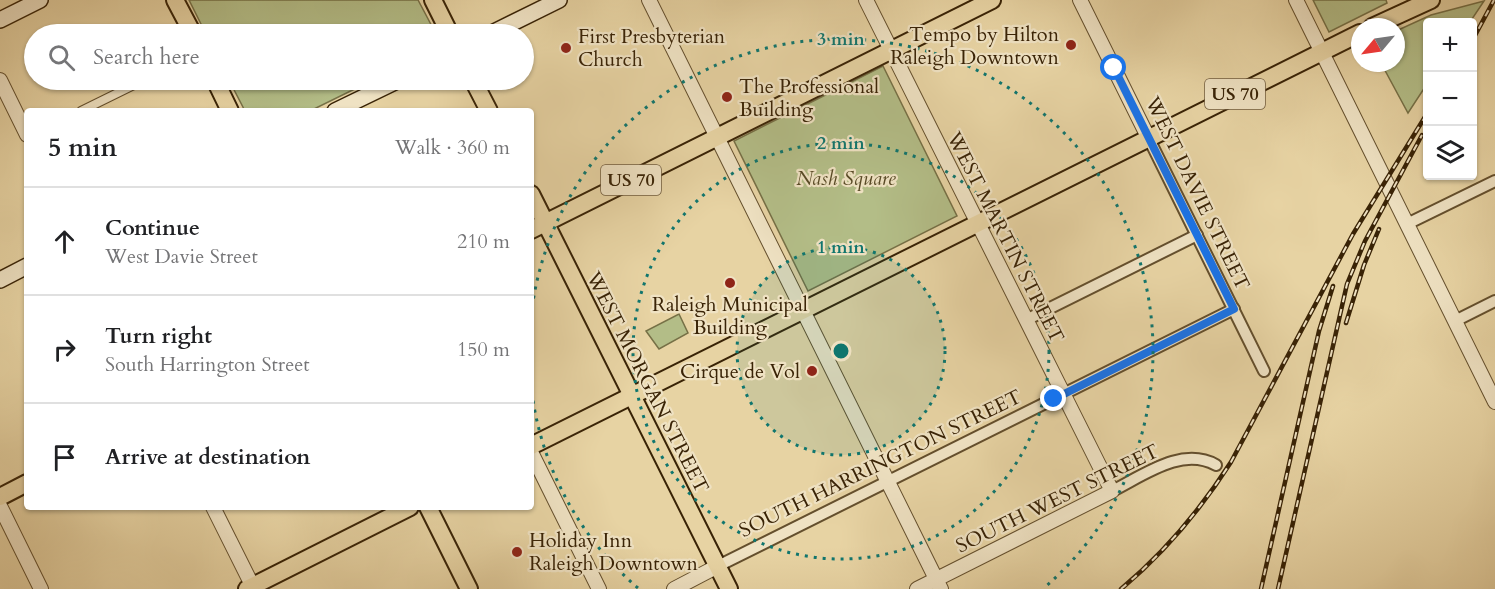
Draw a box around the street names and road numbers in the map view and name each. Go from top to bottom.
road number: US 70 [1205,79,1265,109]
street label: WEST DAVIE STREET [1138,91,1256,295]
street label: WEST MARTIN STREET [940,126,1071,348]
road number: US 70 [601,165,661,195]
street label: WEST MORGAN STREET [579,266,715,498]
street label: SOUTH HARRINGTON STREET [735,383,1026,544]
street label: SOUTH WEST STREET [951,437,1164,559]

